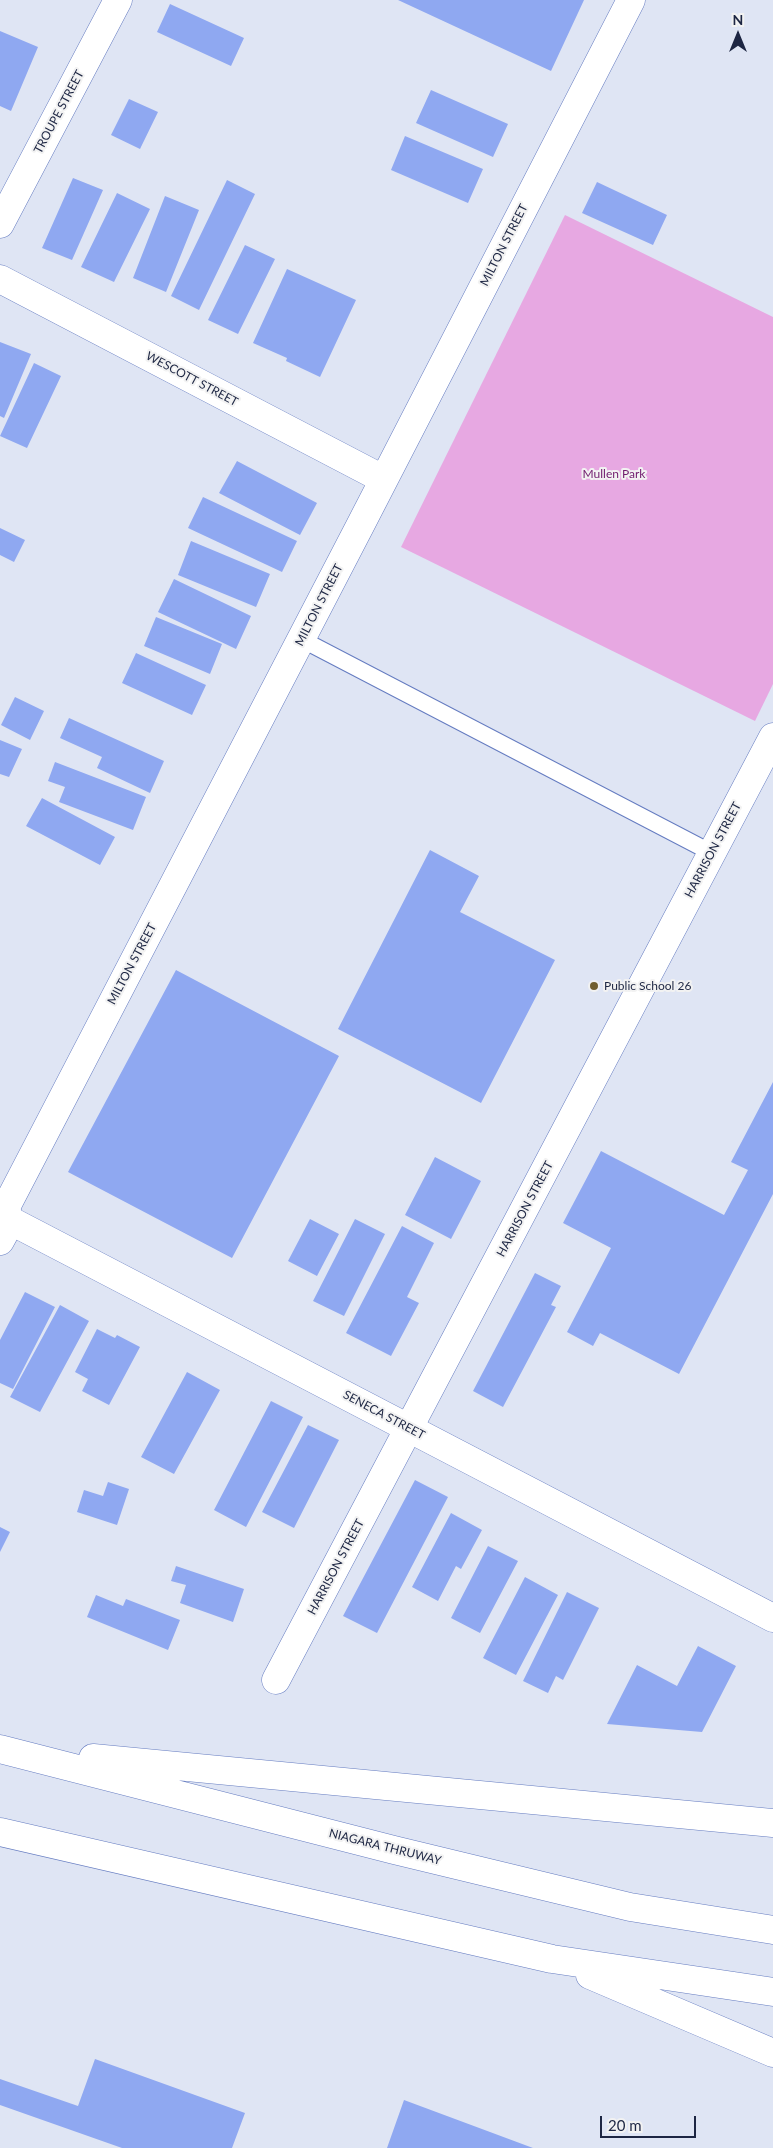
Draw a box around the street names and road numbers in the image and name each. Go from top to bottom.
street label: TROUPE STREET [31,68,87,156]
street label: MILTON STREET [477,202,531,288]
street label: WESCOTT STREET [143,349,241,409]
street label: MILTON STREET [292,562,346,648]
street label: HARRISON STREET [682,800,744,900]
street label: MILTON STREET [104,921,160,1007]
street label: HARRISON STREET [494,1159,556,1259]
street label: SENECA STREET [341,1387,427,1443]
street label: HARRISON STREET [305,1517,367,1617]
street label: NIAGARA THRUWAY [327,1826,443,1868]

